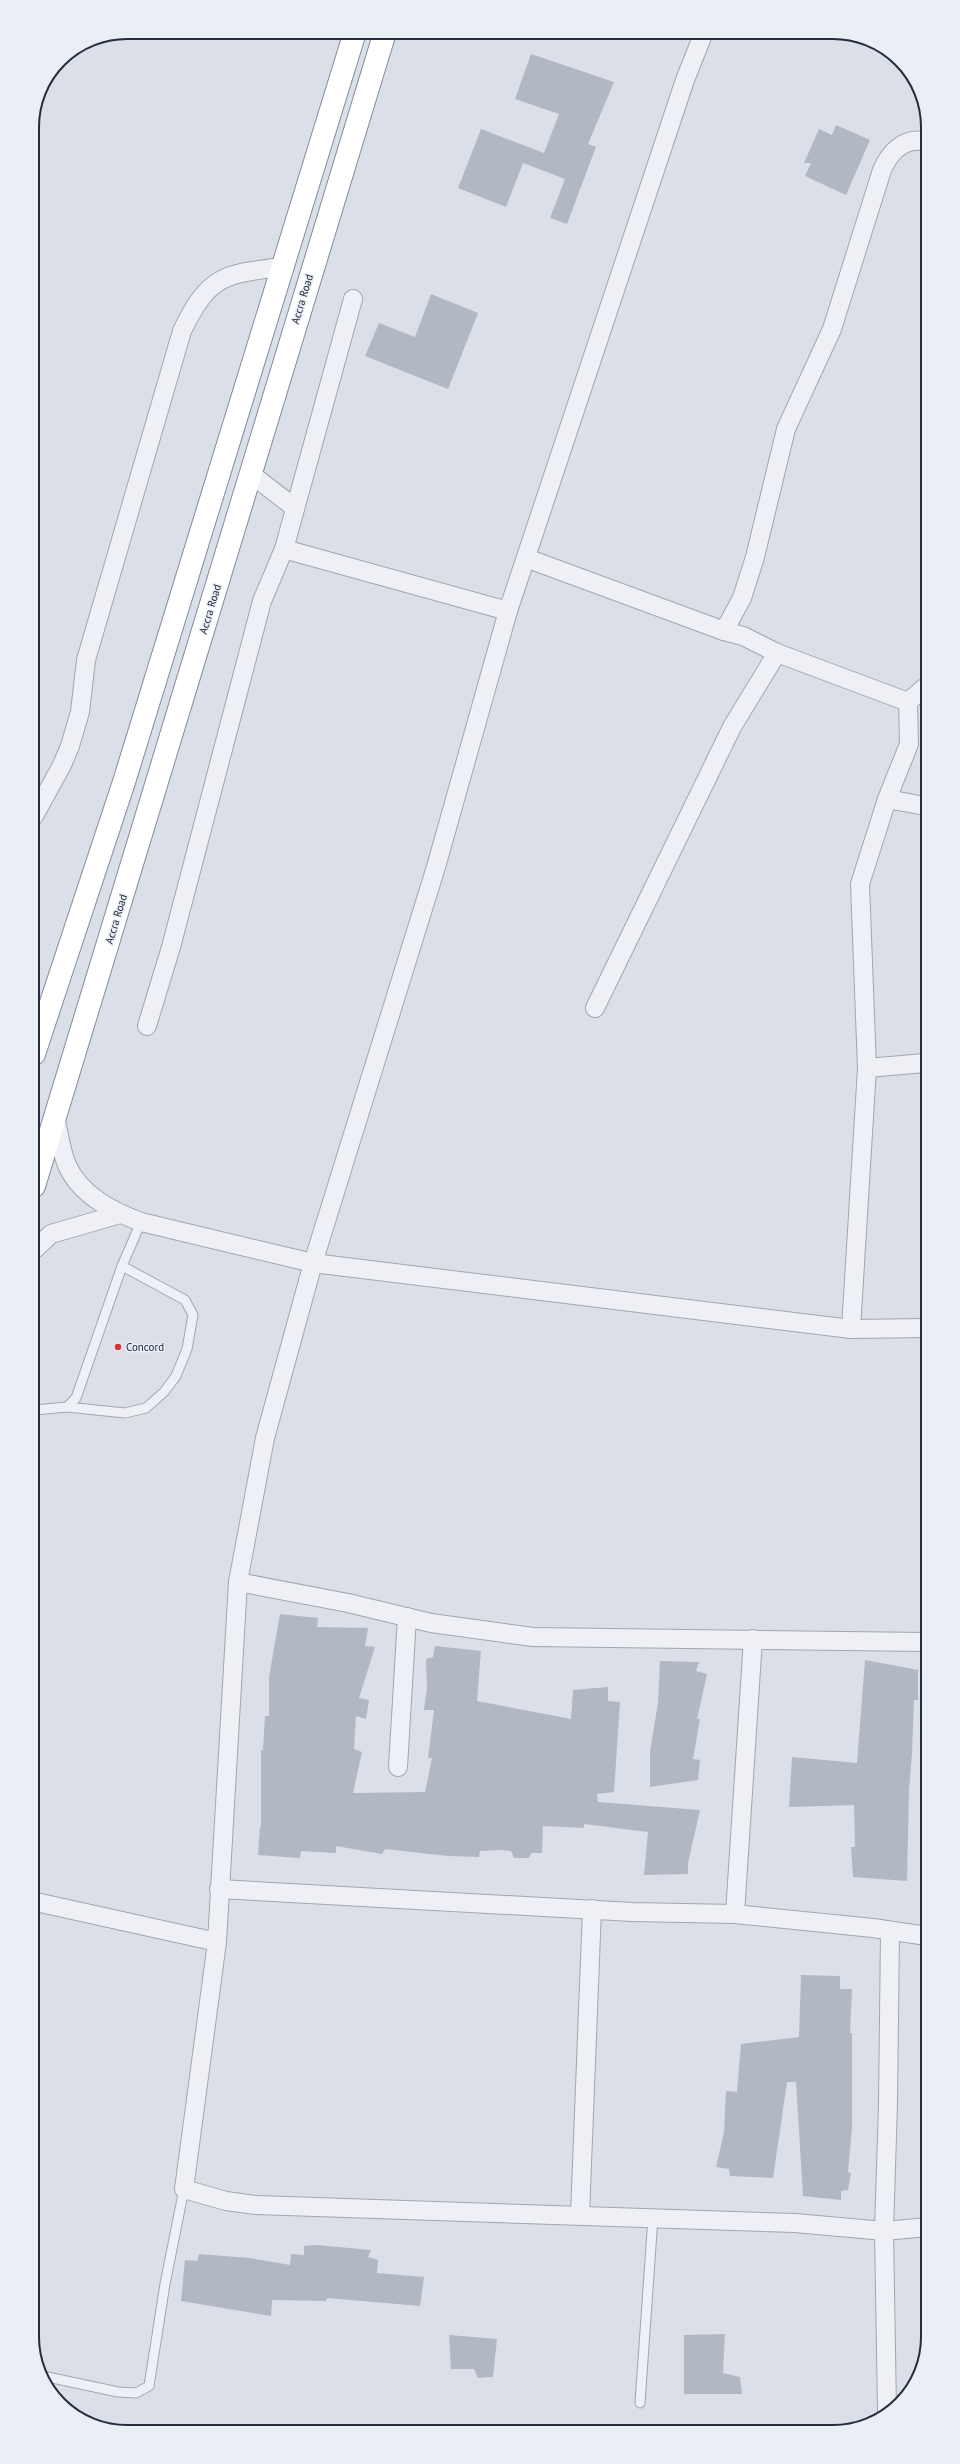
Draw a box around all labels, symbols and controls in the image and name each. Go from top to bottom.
street label: Accra Road [288,272,316,326]
street label: Accra Road [196,582,224,636]
street label: Accra Road [102,892,130,946]
place label: Concord [126,1340,164,1354]
marker: Concord [113,1342,123,1352]

